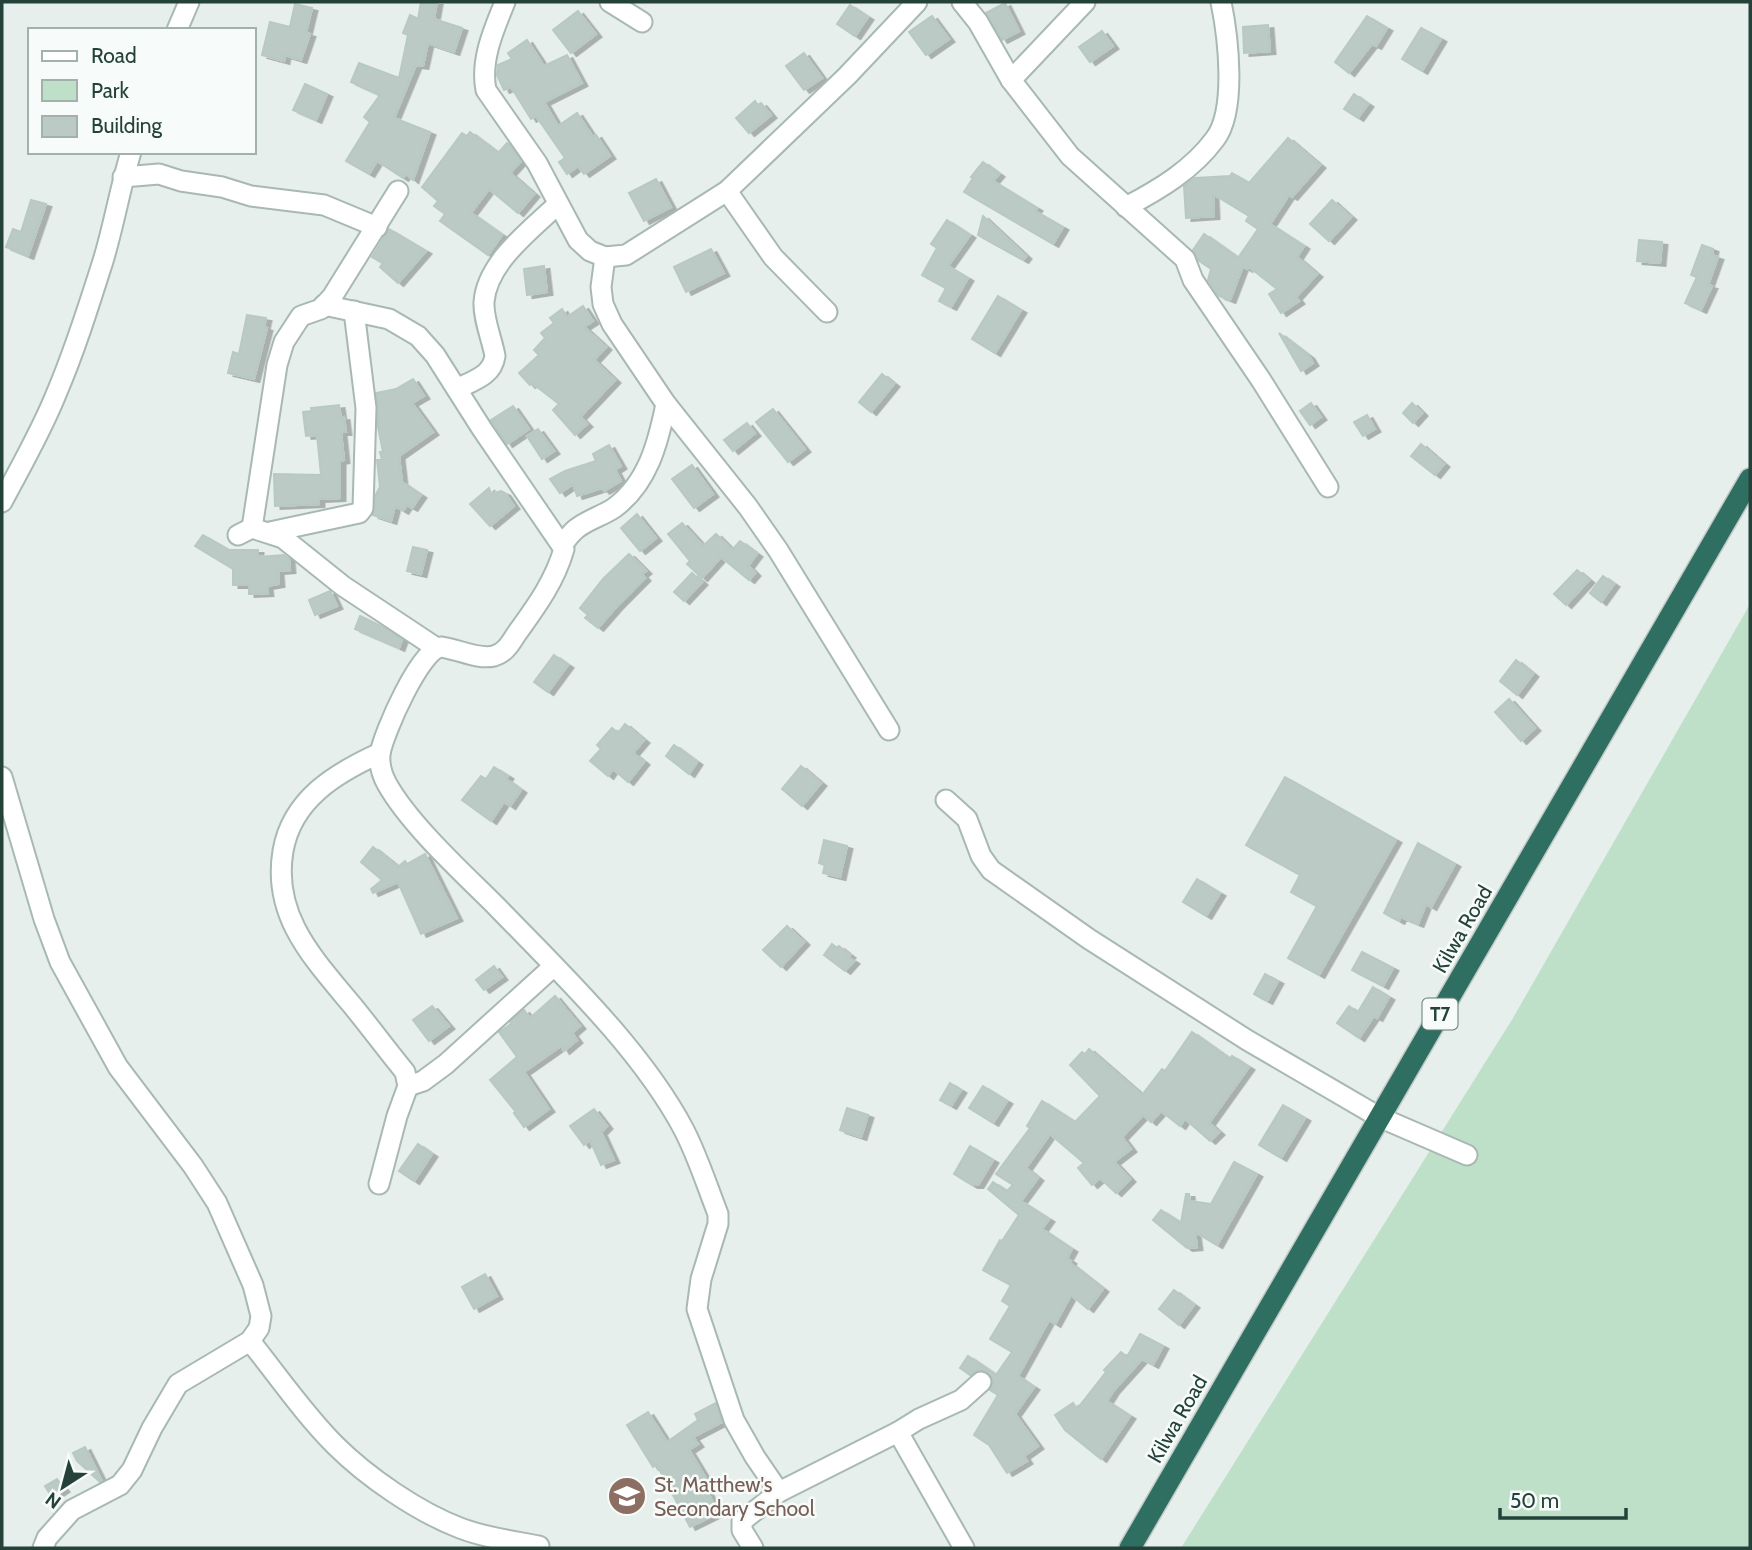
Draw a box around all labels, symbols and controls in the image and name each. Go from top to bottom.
legend [28,28,256,154]
text: Road [91,43,137,68]
text: Park [91,78,129,103]
text: Building [91,113,163,138]
street label: Kilwa Road [1427,881,1497,977]
road number: T7 [1422,998,1458,1030]
street label: Kilwa Road [1142,1371,1212,1467]
north arrow [28,1452,98,1522]
place label: St. Matthew's Secondary School [654,1472,815,1521]
school or university icon: St. Matthew's Secondary School [606,1475,648,1517]
scale bar [1500,1476,1626,1520]
text: N [41,1487,65,1514]
text: 50 m [1510,1488,1559,1513]

